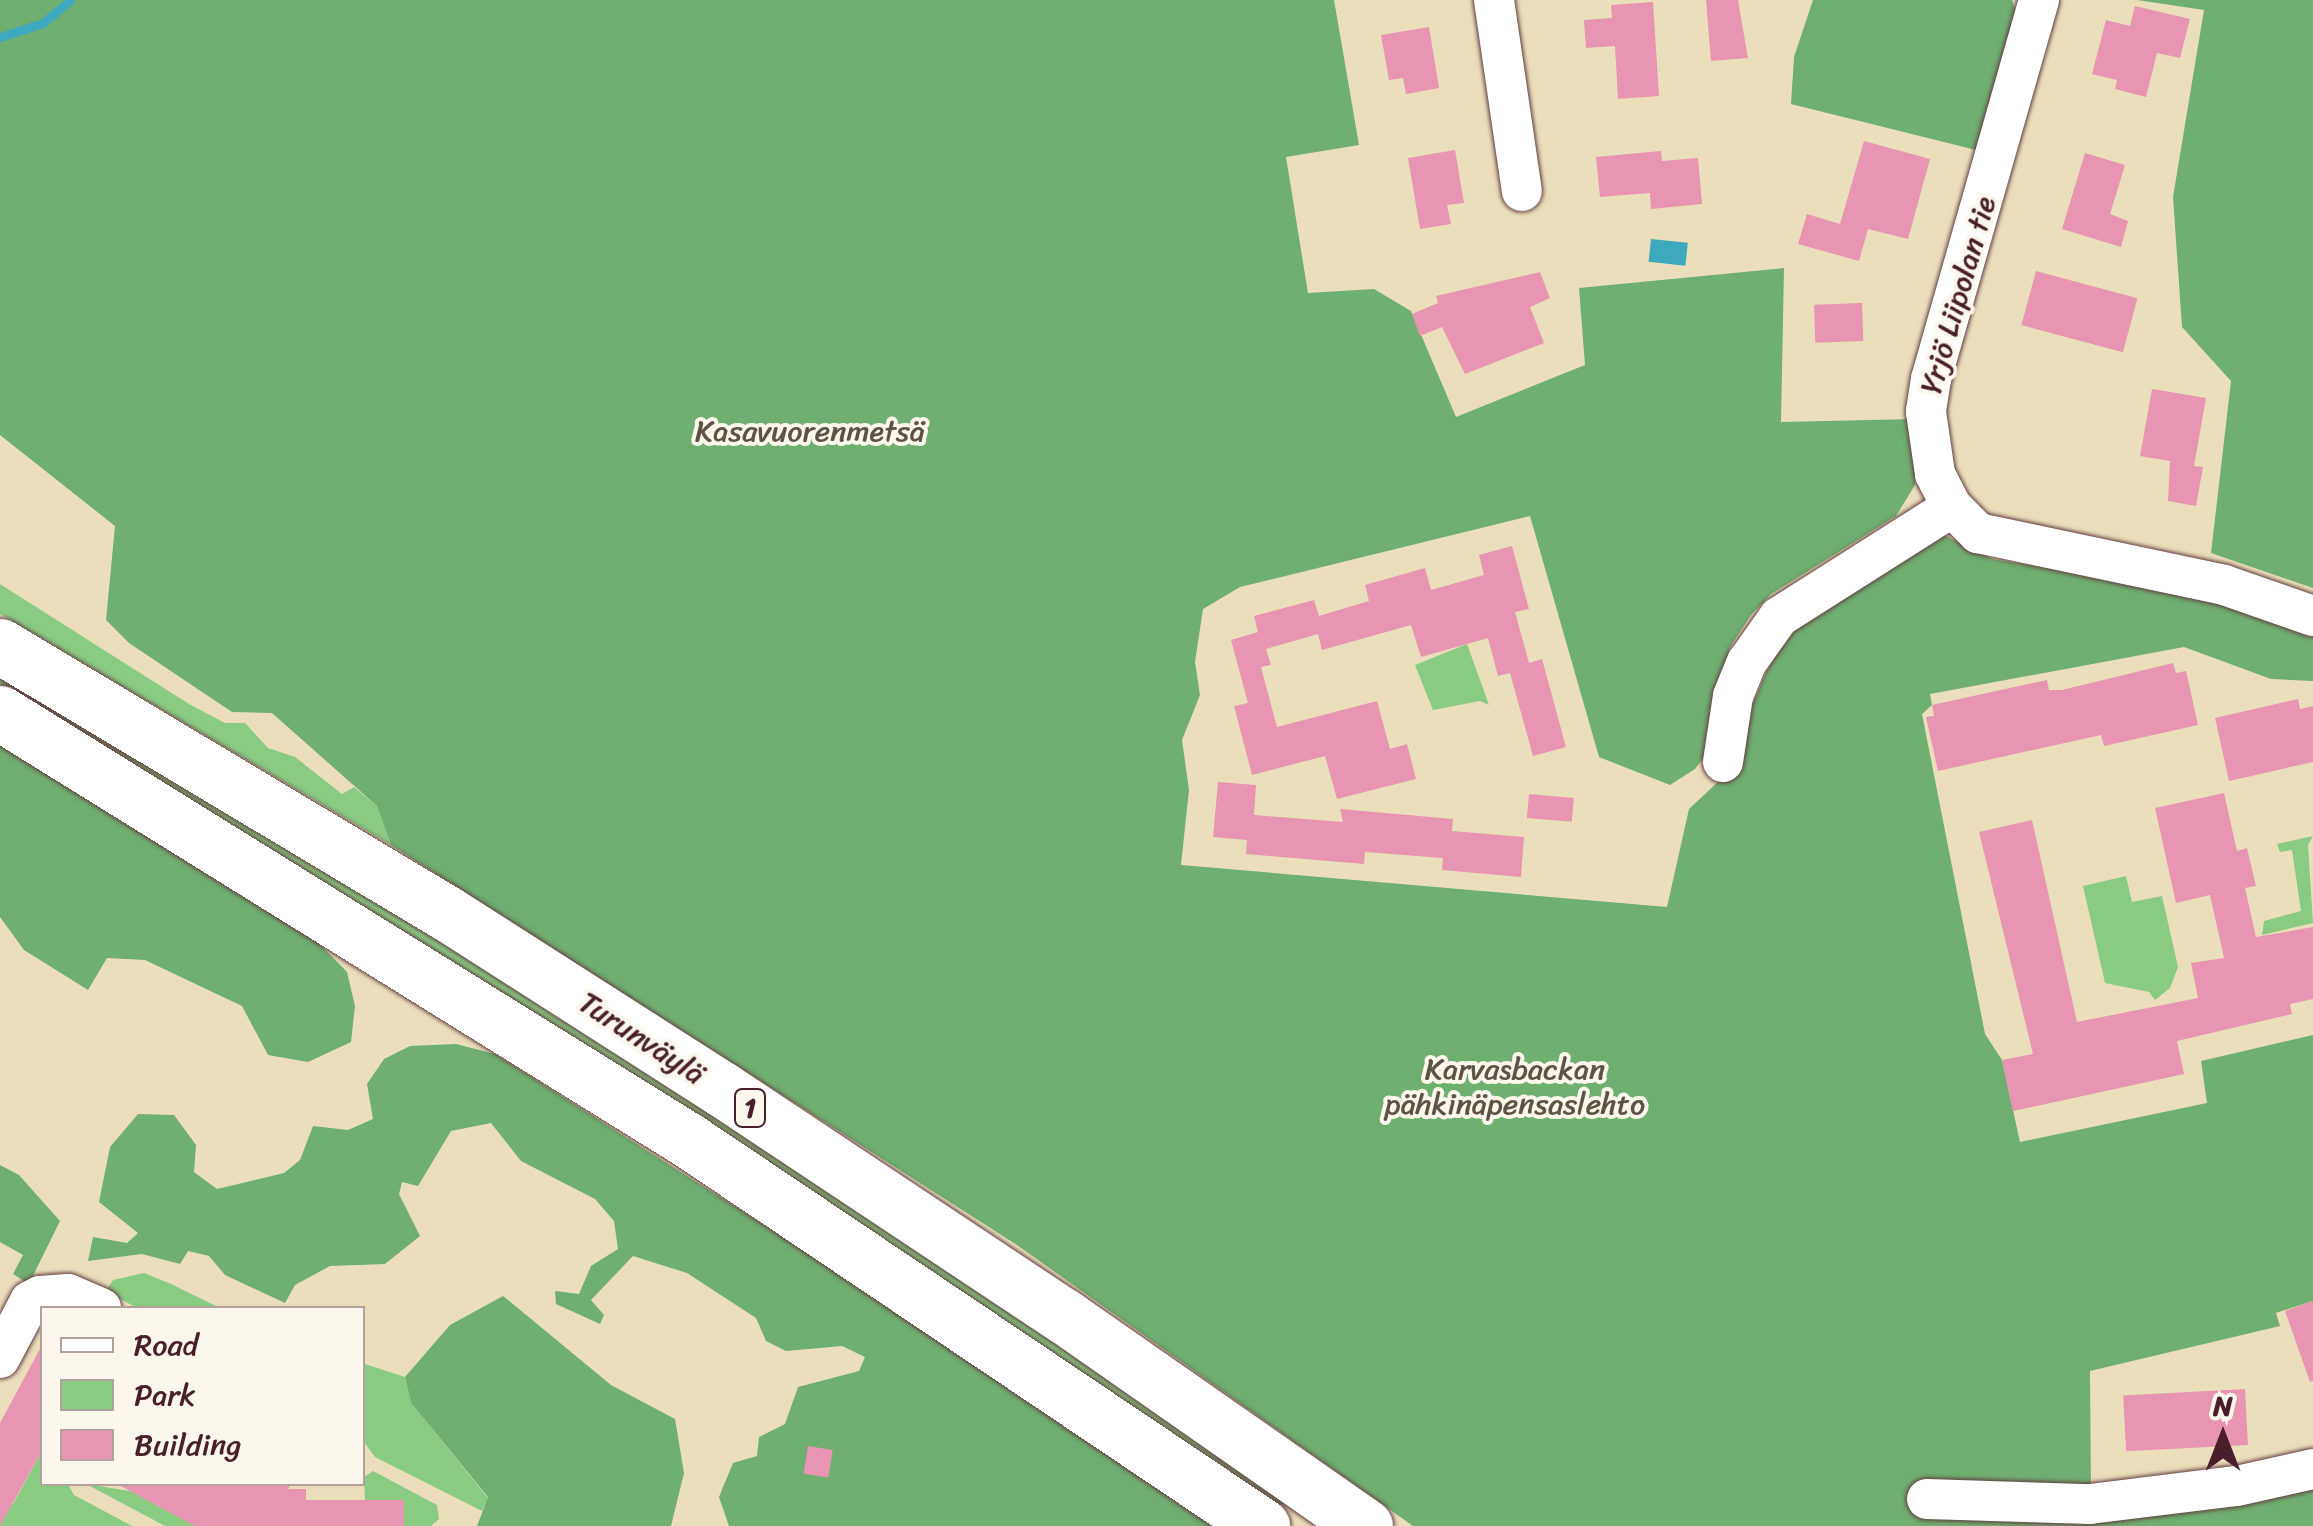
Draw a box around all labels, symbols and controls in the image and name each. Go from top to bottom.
street label: Yrjö Liipolan tie [1912,191,2004,399]
park label: Kasavuorenmetsä [695,413,925,449]
street label: Turunväylä [572,984,712,1092]
park label: Karvasbackan pähkinäpensaslehto [1385,1051,1645,1122]
road number: 1 [732,1085,768,1131]
legend [40,1306,365,1486]
text: Road [134,1318,198,1372]
text: Park [134,1368,196,1422]
text: N [2213,1381,2233,1430]
north arrow [2173,1386,2273,1486]
text: Building [134,1418,241,1472]

